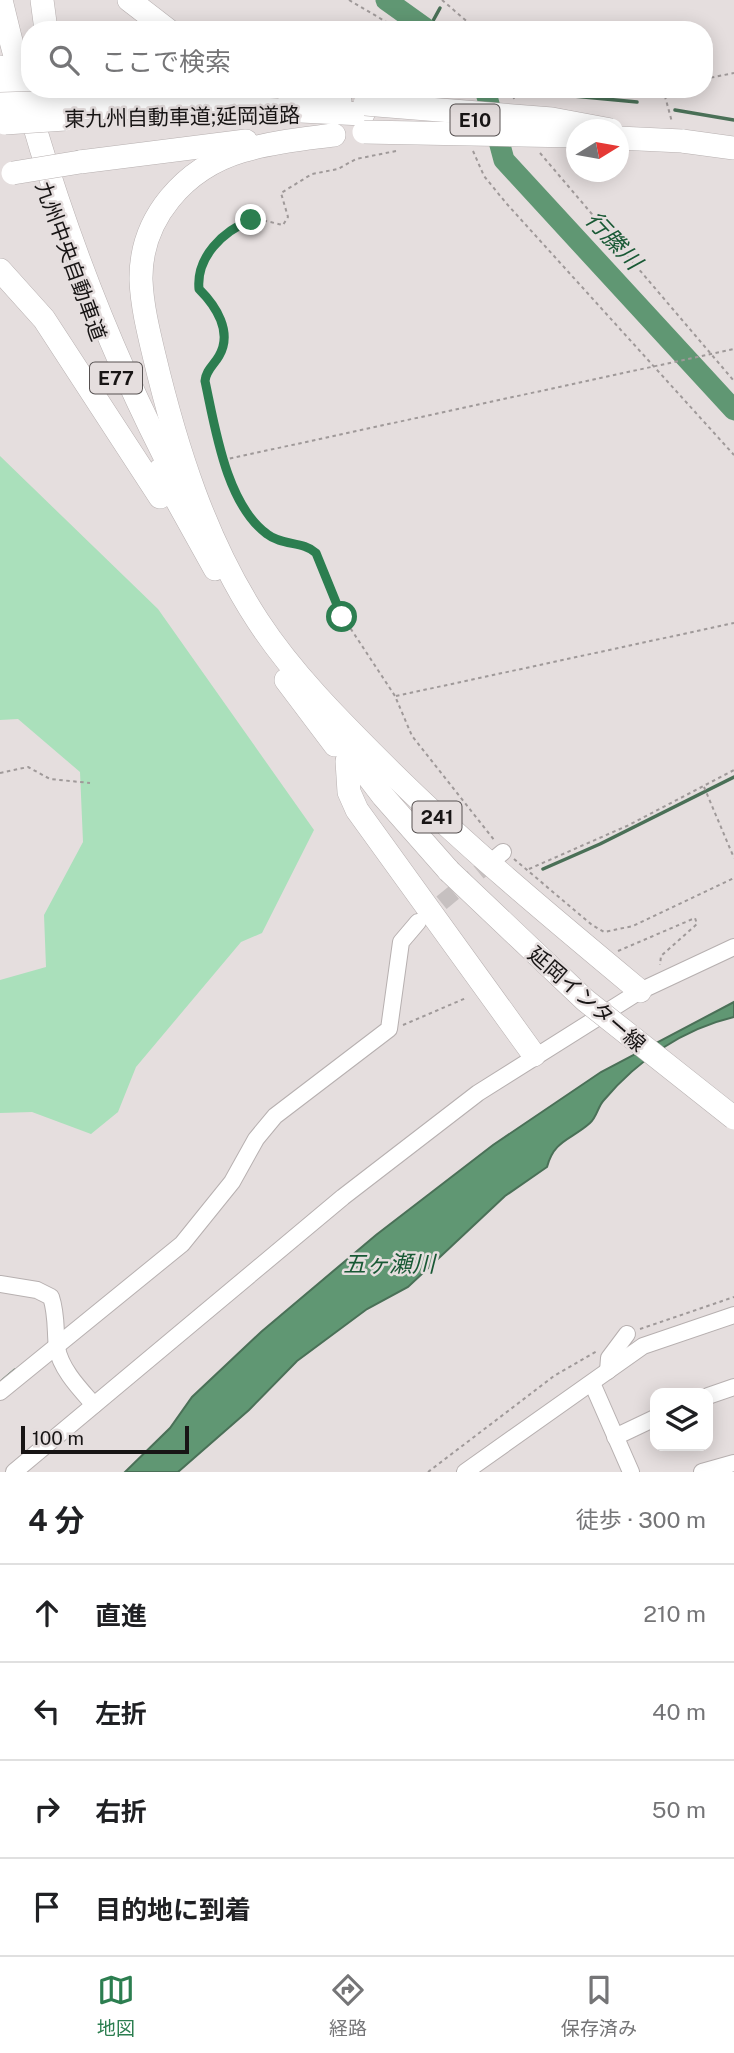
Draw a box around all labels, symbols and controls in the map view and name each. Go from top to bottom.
search box [21,21,713,98]
icon: search [45,41,83,79]
text: ここで検索 [101,46,231,77]
street label: 東九州自動車道;延岡道路 [64,102,300,132]
road number: E10 [450,104,500,136]
north arrow [566,119,629,182]
street label: 九州中央自動車道 [31,178,111,344]
route end [235,204,266,235]
water label: 行縢川 [581,206,649,277]
road number: E77 [90,362,142,394]
route start [326,601,357,632]
road number: 241 [412,802,462,832]
street label: 延岡インター線 [523,941,651,1057]
water label: 五ヶ瀬川 [343,1250,438,1277]
map controls [650,1388,713,1451]
button: layers [650,1388,713,1451]
scale bar [21,1423,189,1455]
text: 100 m [32,1427,84,1449]
text: 4 分 [28,1502,84,1538]
text: 徒歩 · 300 m [576,1506,706,1533]
icon: ahead [28,1594,66,1632]
text: 直進 [95,1600,147,1631]
text: 210 m [643,1600,706,1627]
icon: left [28,1692,66,1730]
text: 左折 [95,1698,147,1729]
text: 40 m [652,1698,706,1725]
icon: right [28,1790,66,1828]
text: 右折 [95,1796,147,1827]
text: 50 m [652,1796,706,1823]
icon: arrive [28,1888,66,1926]
text: 目的地に到着 [95,1894,251,1925]
tab: 地図 [97,1971,135,2040]
tab: 経路 [329,1971,367,2040]
tab: 保存済み [561,1971,637,2040]

